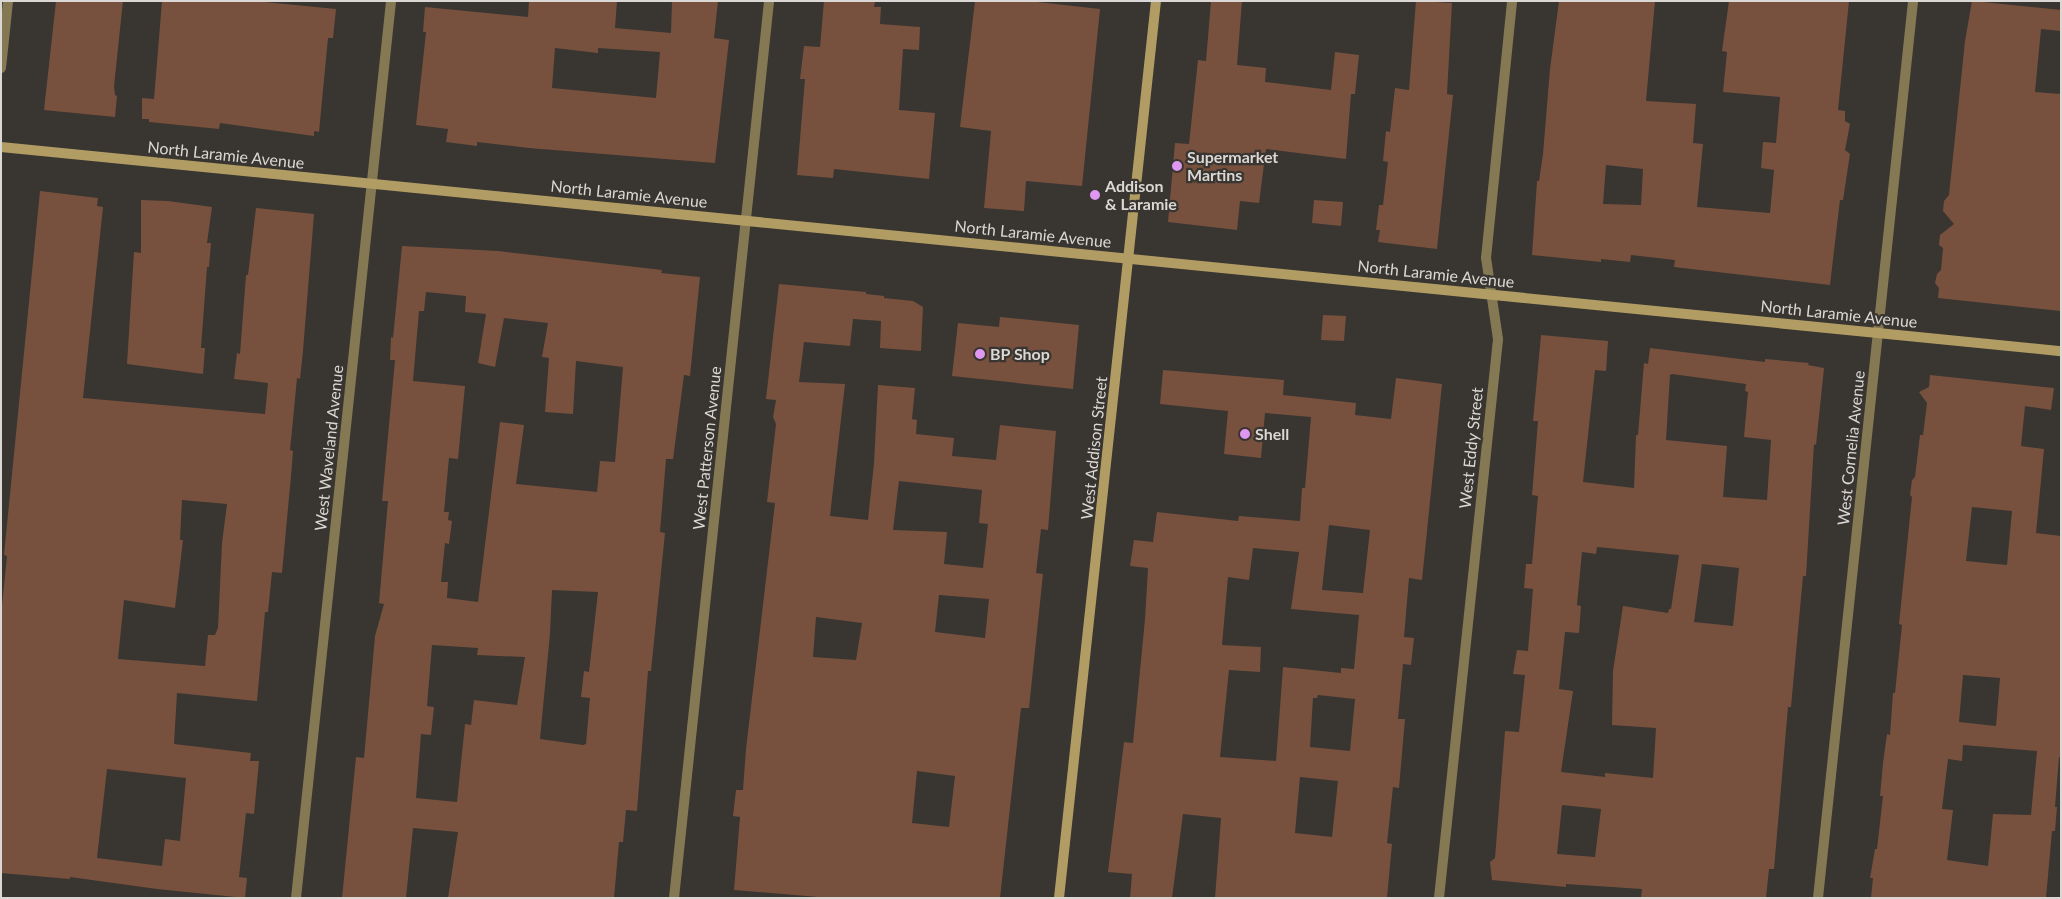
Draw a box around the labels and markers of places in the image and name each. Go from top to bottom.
place label: Supermarket Martins [1187,147,1278,185]
marker: Supermarket Martins [1171,160,1183,172]
place label: Addison & Laramie [1105,176,1177,214]
marker: Addison & Laramie [1089,189,1101,201]
place label: BP Shop [990,344,1050,364]
marker: BP Shop [974,348,986,360]
place label: Shell [1255,424,1289,444]
marker: Shell [1239,428,1251,440]

